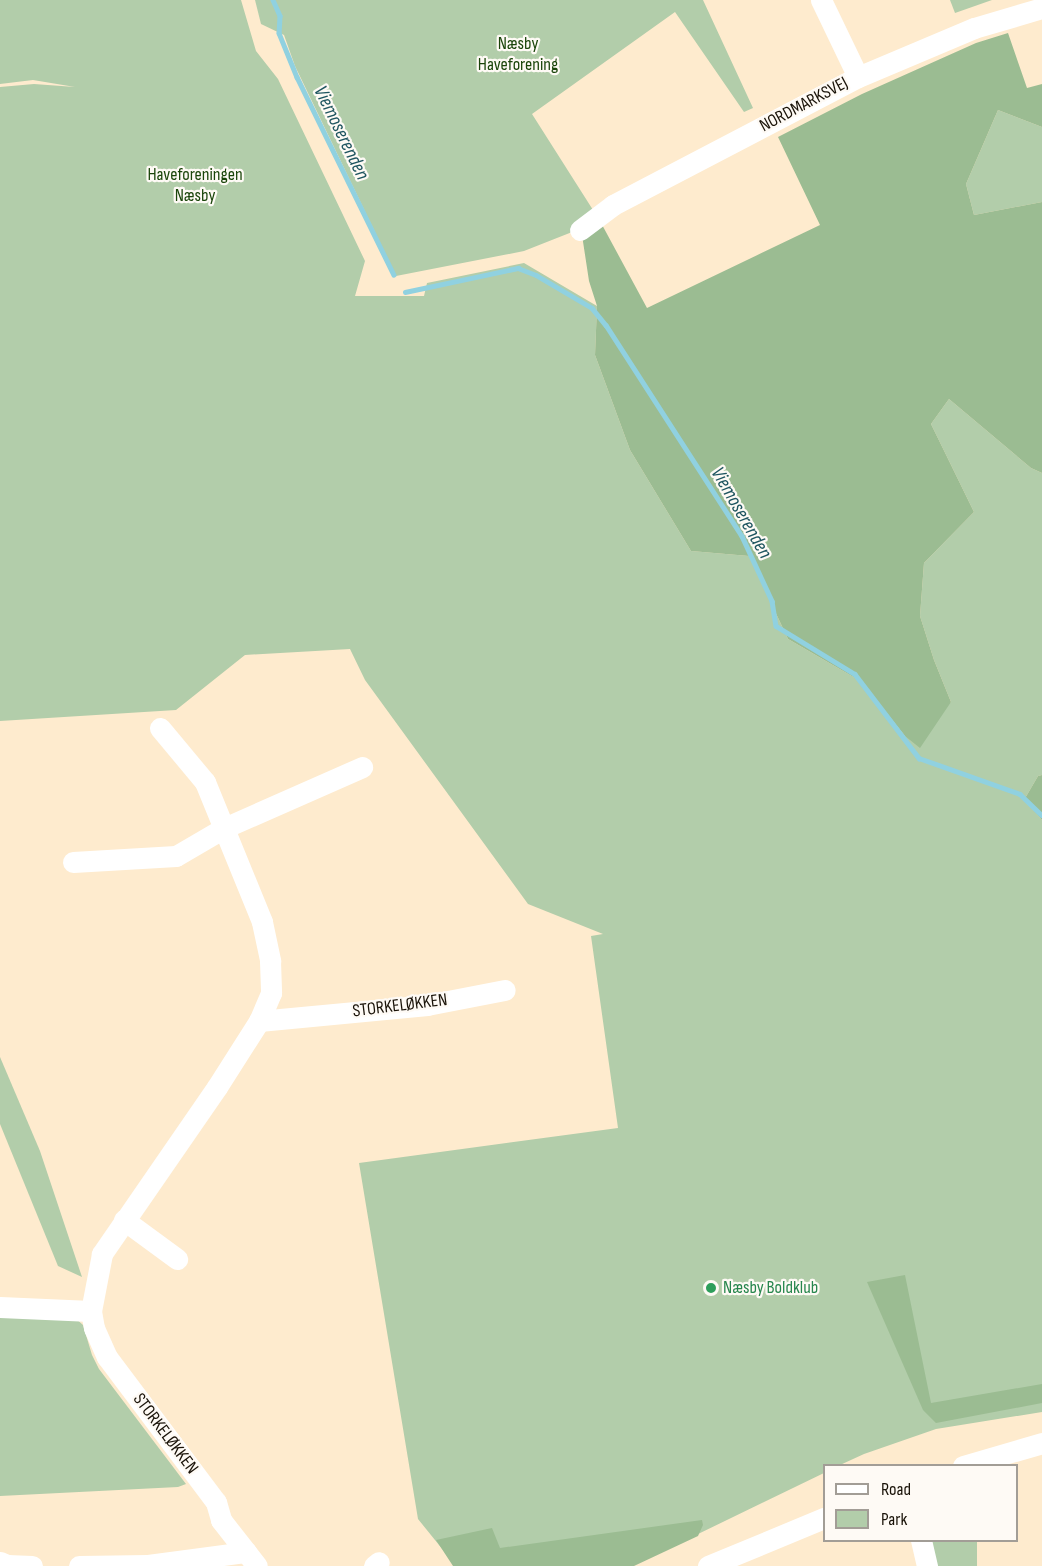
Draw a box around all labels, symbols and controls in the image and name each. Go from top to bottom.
park label: Næsby Haveforening [478,34,558,76]
street label: NORDMARKSVEJ [756,73,852,137]
water label: Viemoserenden [308,82,374,184]
park label: Haveforeningen Næsby [147,165,243,207]
water label: Viemoserenden [705,463,777,563]
street label: STORKELØKKEN [351,989,449,1023]
place label: Næsby Boldklub [723,1277,818,1299]
marker: Næsby Boldklub [704,1281,718,1295]
street label: STORKELØKKEN [128,1389,202,1479]
legend [823,1464,1018,1542]
text: Road [881,1479,911,1500]
text: Park [881,1509,907,1530]

